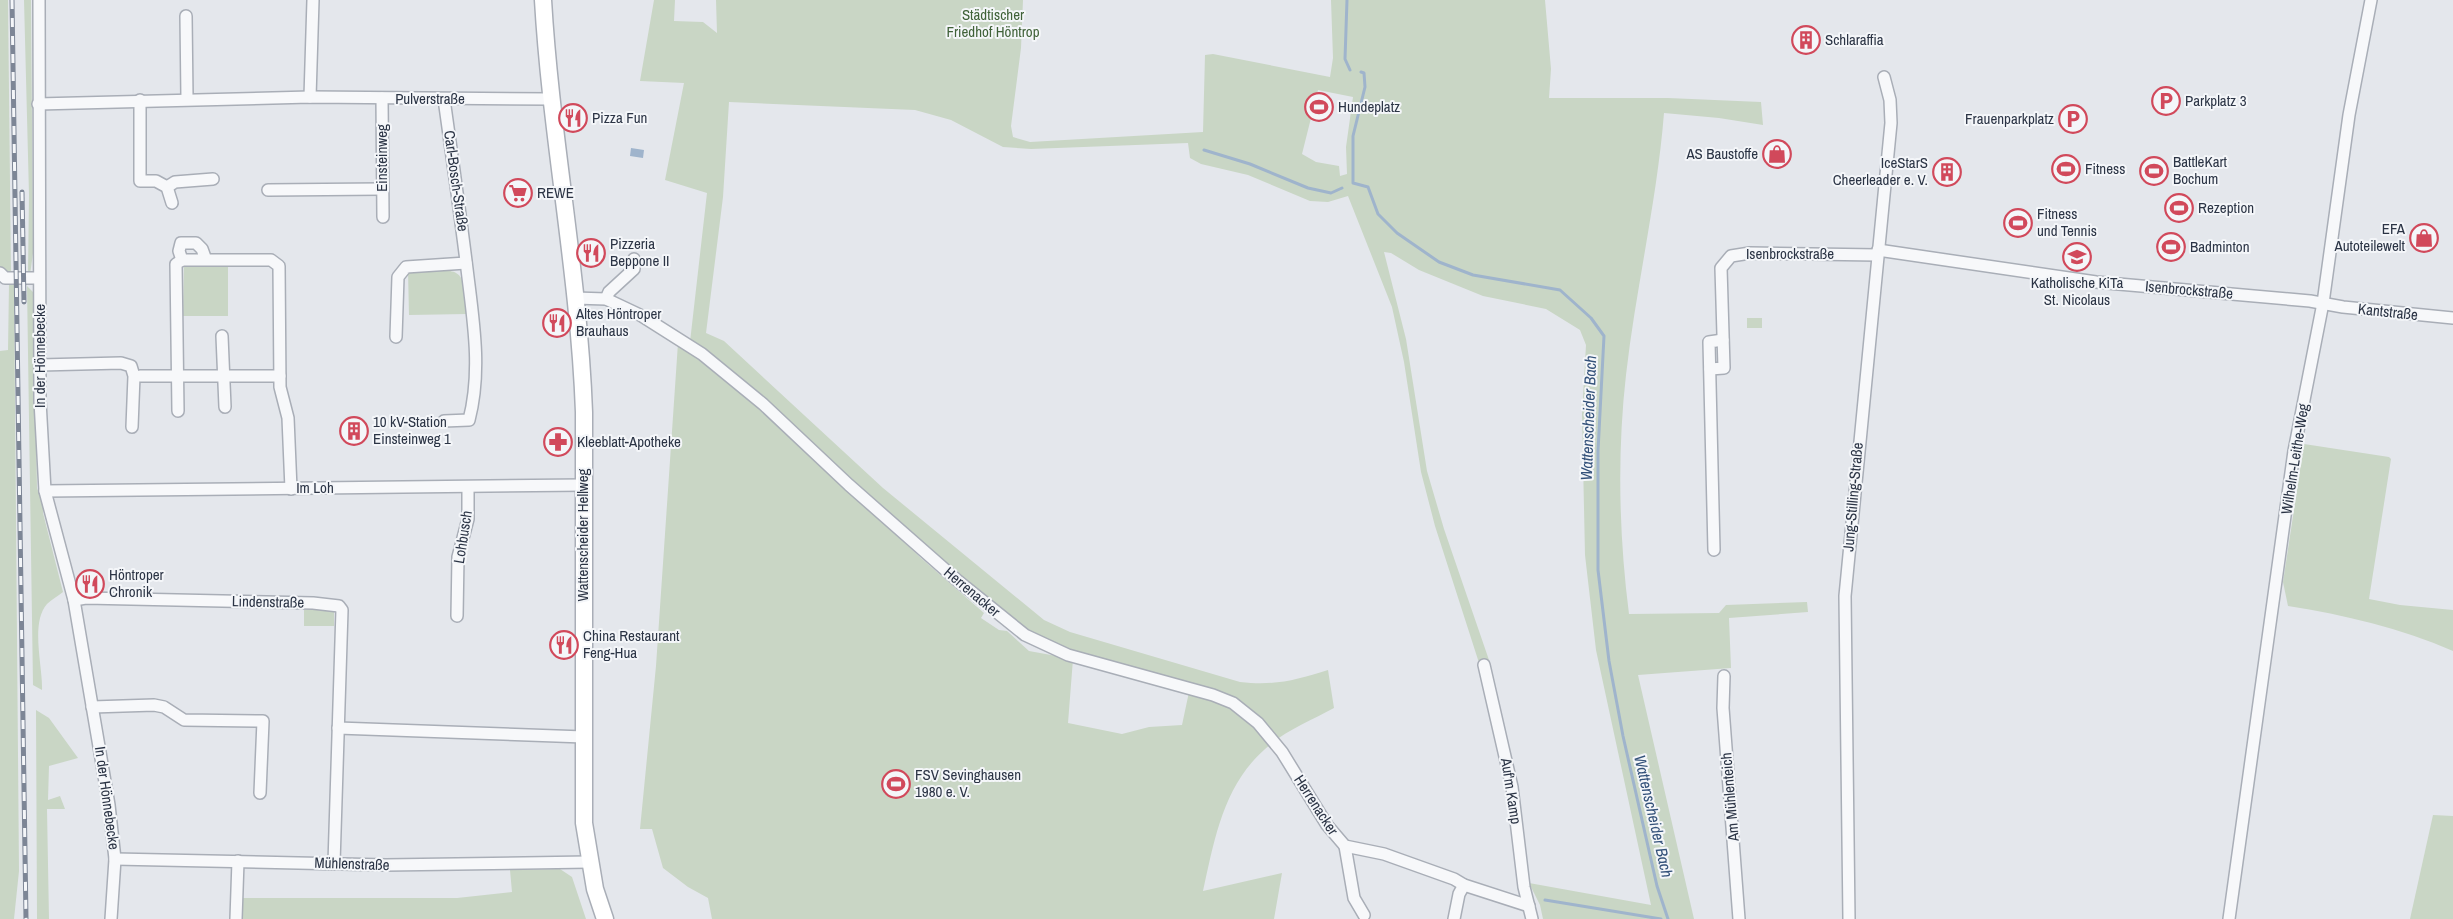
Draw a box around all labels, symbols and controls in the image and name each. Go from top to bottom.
park label: Städtischer Friedhof Höntrop [947,4,1040,42]
building icon: Schlaraffia [1791,25,1821,55]
place label: Schlaraffia [1825,29,1884,50]
parking icon: Parkplatz 3 [2151,86,2181,116]
street label: Pulverstraße [395,88,465,109]
place label: Parkplatz 3 [2185,90,2247,111]
sports icon: Hundeplatz [1304,92,1334,122]
place label: Hundeplatz [1338,96,1400,117]
restaurant icon: Pizza Fun [558,103,588,133]
parking icon: Frauenparkplatz [2058,104,2088,134]
place label: Pizza Fun [592,107,647,128]
place label: Frauenparkplatz [1965,108,2054,129]
street label: Einsteinweg [371,124,392,192]
street label: Carl-Bosch-Straße [439,129,474,233]
shop icon: AS Baustoffe [1762,139,1792,169]
place label: AS Baustoffe [1685,143,1758,164]
place label: BattleKart Bochum [2173,151,2228,189]
place label: IceStarS Cheerleader e. V. [1833,152,1928,190]
sports icon: Fitness [2051,154,2081,184]
sports icon: BattleKart Bochum [2139,156,2169,186]
building icon: IceStarS Cheerleader e. V. [1932,157,1962,187]
place label: Fitness [2085,158,2125,179]
supermarket icon: REWE [503,178,533,208]
place label: REWE [537,182,574,203]
sports icon: Rezeption [2164,193,2194,223]
place label: Rezeption [2198,197,2254,218]
place label: Fitness und Tennis [2037,203,2097,241]
sports icon: Fitness und Tennis [2003,208,2033,238]
place label: EFA Autoteilewelt [2334,218,2406,256]
shop icon: EFA Autoteilewelt [2409,223,2439,253]
sports icon: Badminton [2156,232,2186,262]
place label: Pizzeria Beppone II [610,233,670,271]
place label: Badminton [2190,236,2250,257]
restaurant icon: Pizzeria Beppone II [576,238,606,268]
school or university icon: Katholische KiTa St. Nicolaus [2062,242,2092,272]
street label: Isenbrockstraße [1746,243,1834,264]
place label: Katholische KiTa St. Nicolaus [2031,272,2123,310]
street label: Isenbrockstraße [2144,275,2234,304]
street label: Kantstraße [2357,298,2419,325]
place label: Altes Höntroper Brauhaus [575,303,661,341]
street label: In der Hönnebecke [29,304,50,408]
restaurant icon: Altes Höntroper Brauhaus [542,308,572,338]
water label: Wattenscheider Bach [1575,355,1601,481]
street label: Wilhelm-Leithe-Weg [2275,402,2314,516]
place label: 10 kV-Station Einsteinweg 1 [373,411,451,449]
building icon: 10 kV-Station Einsteinweg 1 [339,416,369,446]
pharmacy icon: Kleeblatt-Apotheke [543,427,573,457]
place label: Kleeblatt-Apotheke [577,431,681,452]
street label: Jung-Stilling-Straße [1837,441,1868,552]
street label: Wattenscheider Hellweg [572,468,593,601]
street label: Im Loh [296,477,334,498]
street label: Lohbusch [448,509,477,565]
street label: Herrenacker [940,562,1005,621]
place label: Höntroper Chronik [109,564,164,602]
restaurant icon: Höntroper Chronik [75,569,105,599]
street label: Lindenstraße [232,590,305,613]
place label: China Restaurant Feng-Hua [583,625,680,663]
restaurant icon: China Restaurant Feng-Hua [549,630,579,660]
street label: In der Hönnebecke [90,745,125,851]
street label: Am Mühlenteich [1715,752,1744,843]
water label: Wattenscheider Bach [1629,753,1679,879]
street label: Auf'm Kamp [1496,755,1527,826]
place label: FSV Sevinghausen 1980 e. V. [915,764,1021,802]
sports icon: FSV Sevinghausen 1980 e. V. [881,769,911,799]
street label: Herrenacker [1289,771,1344,839]
street label: Mühlenstraße [314,852,390,875]

